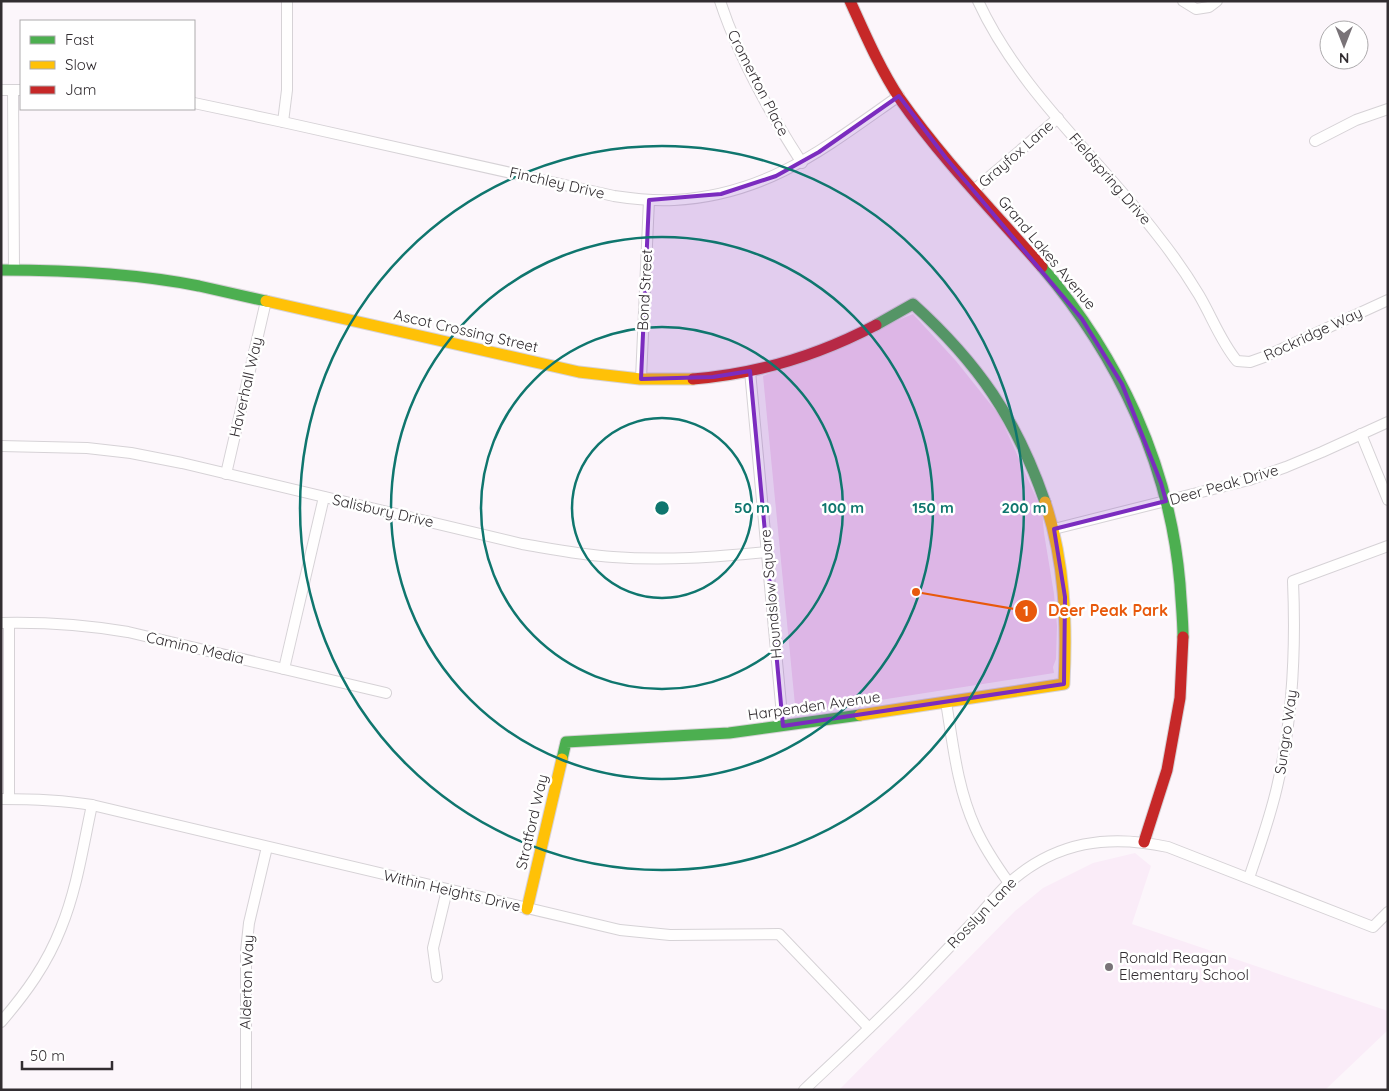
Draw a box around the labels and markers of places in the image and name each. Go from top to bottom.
centre of rings [653,499,671,517]
callout: Deer Peak Park [1013,595,1178,626]
place label: Ronald Reagan Elementary School [1119,948,1249,984]
marker: Ronald Reagan Elementary School [1103,961,1115,973]

